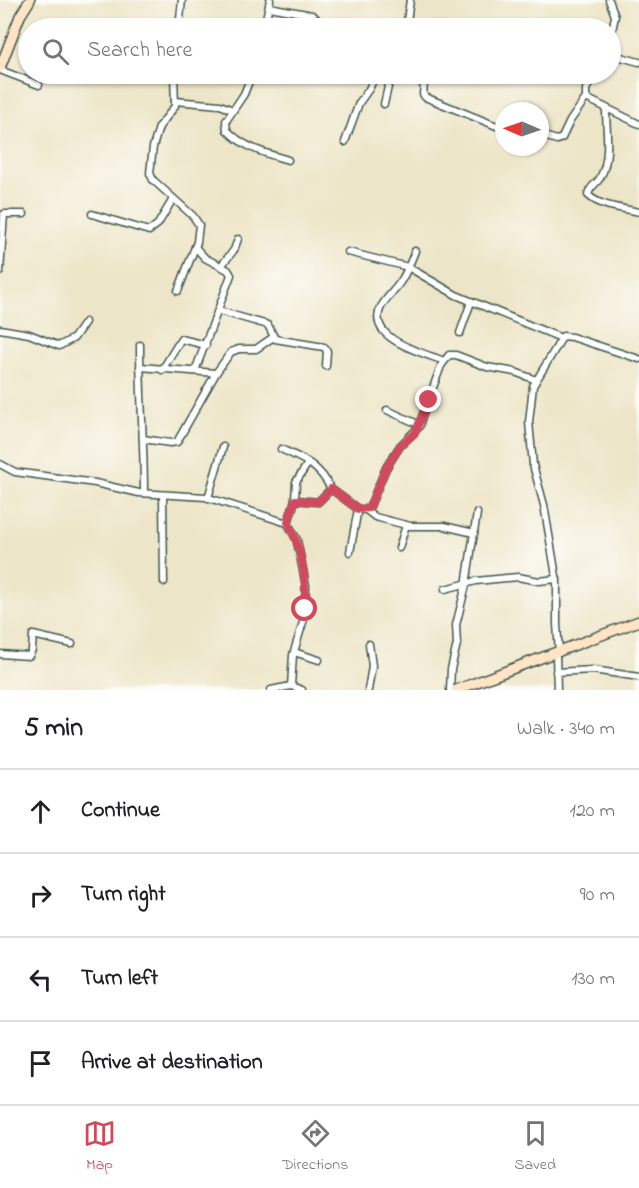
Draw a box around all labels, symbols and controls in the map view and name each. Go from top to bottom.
search box [18,18,621,84]
icon: search [39,35,72,68]
text: Search here [87,35,192,67]
north arrow [495,102,549,156]
route end [415,386,441,412]
route start [291,595,317,621]
text: 5 min [24,710,83,748]
text: Walk · 340 m [517,715,615,744]
icon: ahead [24,795,57,828]
text: Continue [81,795,160,827]
text: 120 m [570,797,615,826]
icon: right [24,879,57,912]
text: Turn right [81,879,166,911]
text: 90 m [580,881,615,910]
icon: left [24,963,57,996]
text: Turn left [81,963,158,995]
text: 130 m [571,965,615,994]
icon: arrive [24,1047,57,1080]
text: Arrive at destination [81,1047,263,1079]
tab: Map [83,1117,116,1177]
tab: Directions [282,1117,348,1177]
tab: Saved [514,1117,556,1177]

